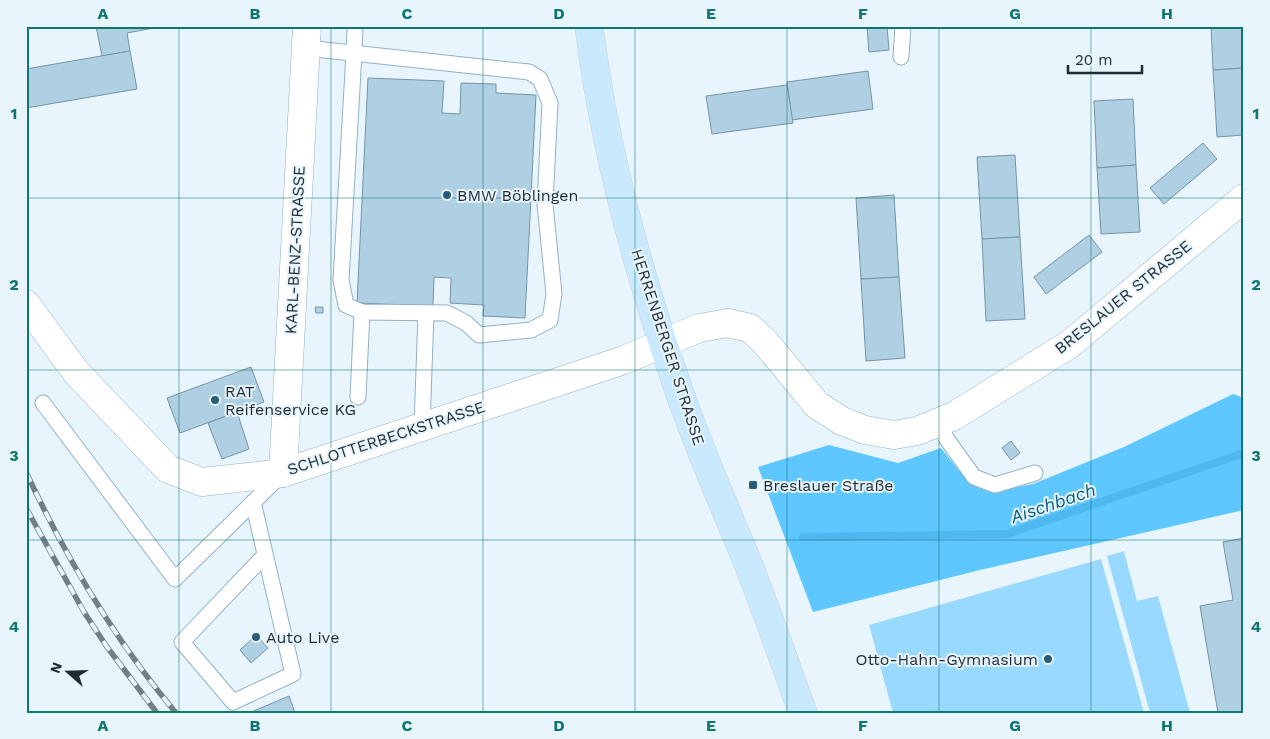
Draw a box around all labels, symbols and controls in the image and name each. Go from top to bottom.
text: A [98,4,109,23]
text: B [250,4,261,23]
text: C [402,4,413,23]
text: D [553,4,565,23]
text: E [706,4,716,23]
text: F [858,4,868,23]
text: G [1009,4,1021,23]
text: H [1161,4,1173,23]
scale bar [1068,42,1141,74]
text: 20 m [1075,51,1113,69]
text: 1 [11,104,17,123]
text: 1 [1253,104,1259,123]
street label: KARL-BENZ-STRASSE [281,165,309,335]
place label: BMW Böblingen [457,186,578,205]
marker: BMW Böblingen [441,189,453,201]
street label: BRESLAUER STRASSE [1051,236,1195,358]
street label: HERRENBERGER STRASSE [627,246,709,448]
text: 2 [9,275,19,294]
text: 2 [1251,275,1261,294]
place label: RAT Reifenservice KG [225,382,356,419]
marker: RAT Reifenservice KG [209,394,221,406]
street label: SCHLOTTERBECKSTRASSE [285,397,487,479]
text: 3 [9,446,19,465]
text: 3 [1251,446,1261,465]
place label: Breslauer Straße [763,476,893,495]
marker: Breslauer Straße [747,479,759,491]
water label: Aischbach [1007,479,1098,528]
text: 4 [9,617,19,636]
text: 4 [1251,617,1261,636]
place label: Auto Live [266,628,339,647]
marker: Auto Live [250,631,262,643]
north arrow [42,646,92,696]
place label: Otto-Hahn-Gymnasium [855,650,1038,669]
marker: Otto-Hahn-Gymnasium [1042,653,1054,665]
text: N [46,660,65,675]
text: A [98,716,109,735]
text: B [250,716,261,735]
text: C [402,716,413,735]
text: D [553,716,565,735]
text: E [706,716,716,735]
text: F [858,716,868,735]
text: G [1009,716,1021,735]
text: H [1161,716,1173,735]

